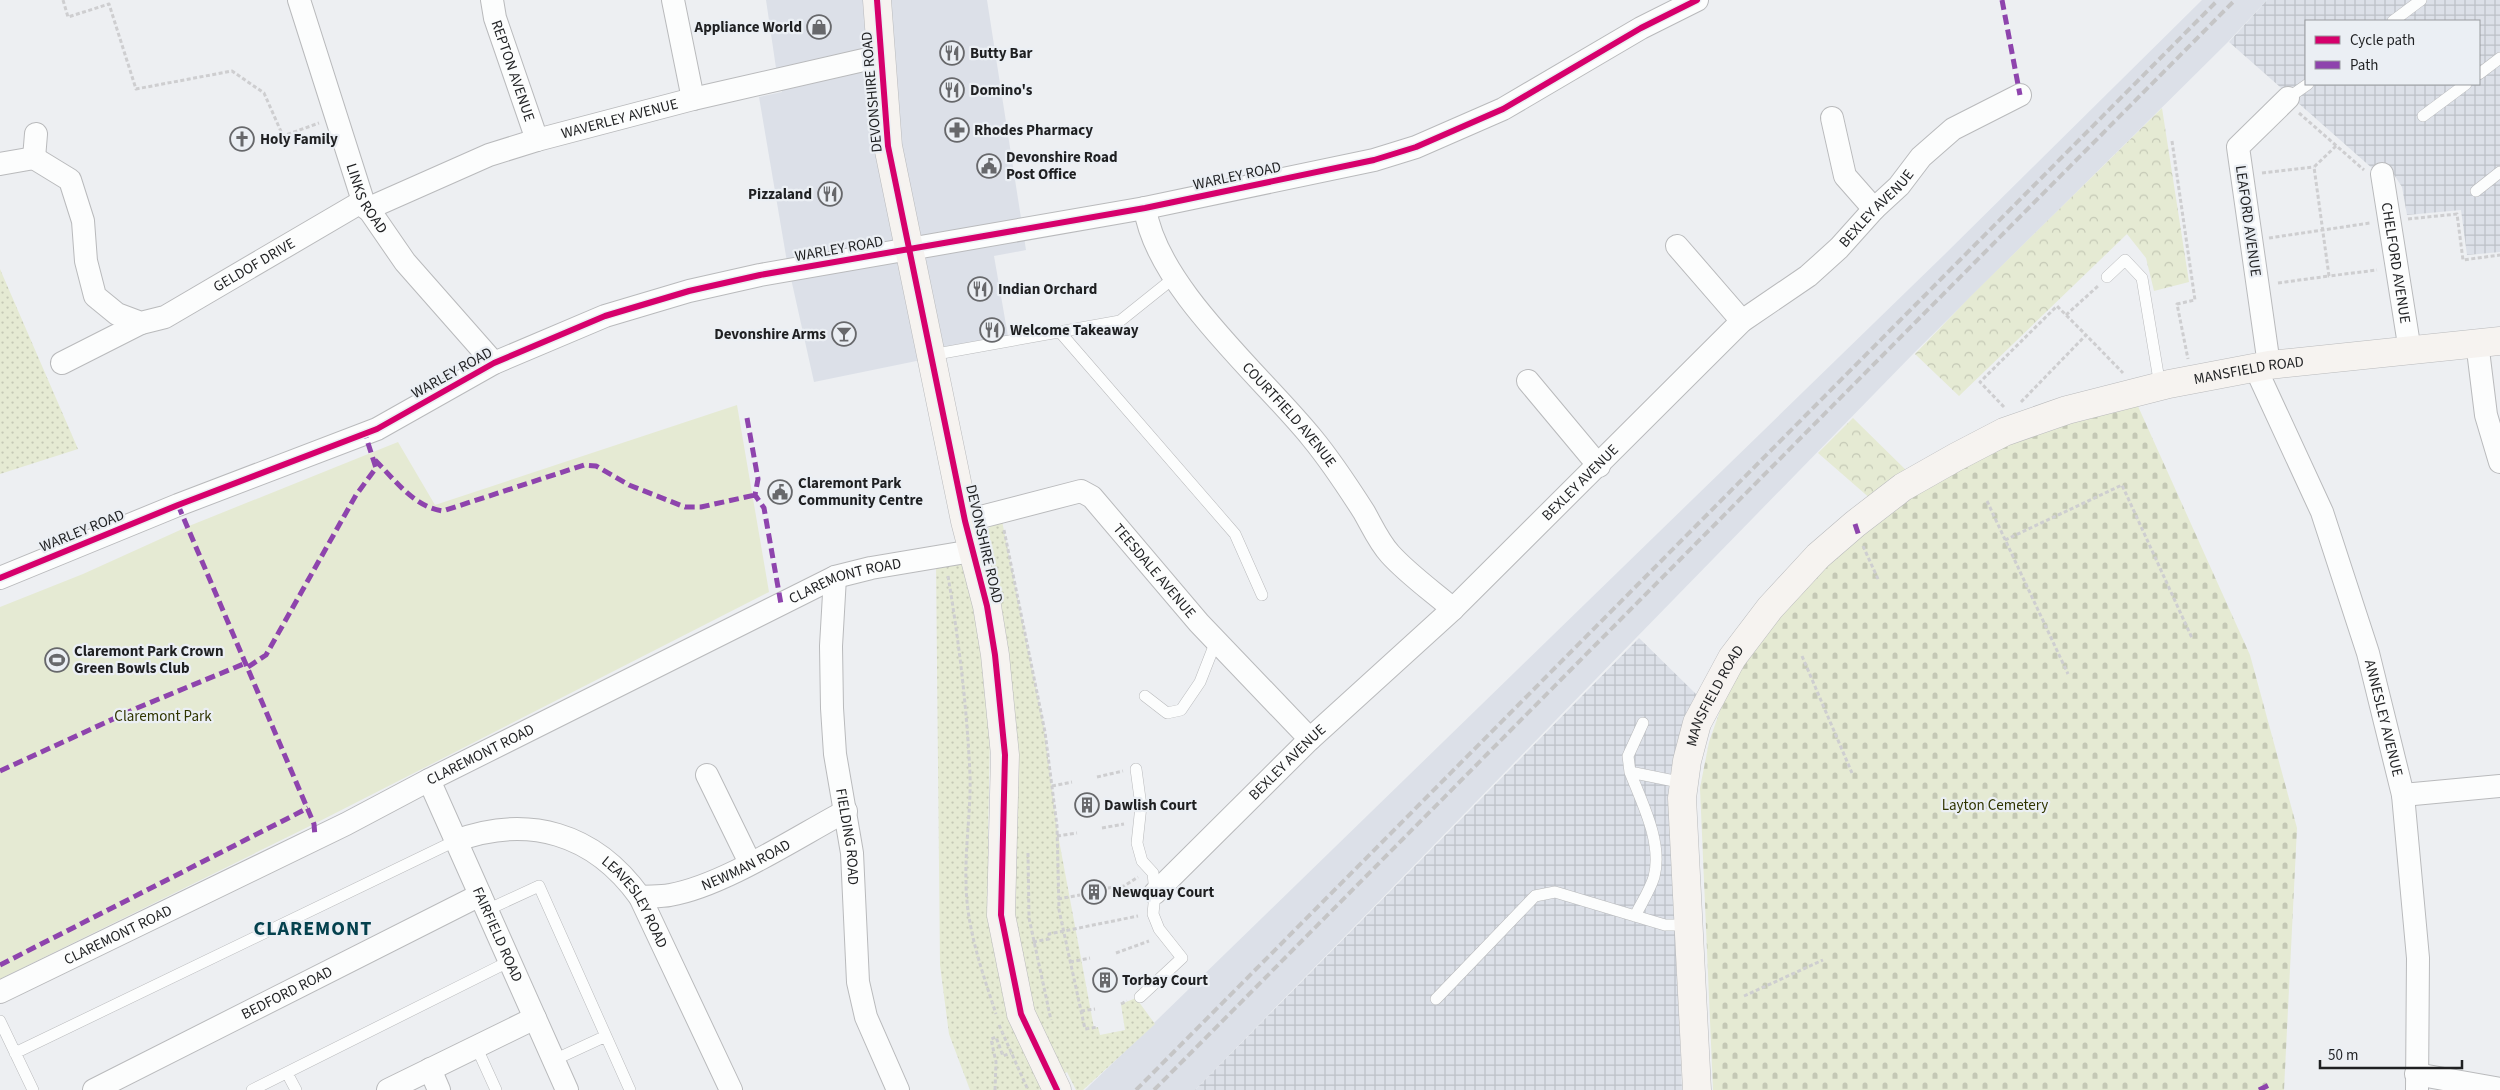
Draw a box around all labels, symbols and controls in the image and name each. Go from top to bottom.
shop icon: Appliance World [806,14,832,40]
street label: REPTON AVENUE [486,17,540,124]
place label: Appliance World [694,17,802,38]
legend [2305,20,2480,85]
text: Cycle path [2350,30,2415,51]
street label: DEVONSHIRE ROAD [856,31,888,153]
restaurant icon: Butty Bar [939,40,965,66]
place label: Butty Bar [970,43,1033,64]
text: Path [2350,55,2378,76]
restaurant icon: Domino's [939,77,965,103]
place label: Domino's [970,80,1033,101]
street label: WAVERLEY AVENUE [559,93,680,144]
pharmacy icon: Rhodes Pharmacy [944,117,970,143]
place label: Rhodes Pharmacy [974,120,1093,141]
church icon: Holy Family [229,126,255,152]
place label: Holy Family [260,129,338,150]
place label: Devonshire Road Post Office [1006,147,1117,185]
public building icon: Devonshire Road Post Office [976,153,1002,179]
street label: WARLEY ROAD [1191,156,1283,196]
street label: LINKS ROAD [341,161,393,238]
street label: LEAFORD AVENUE [2230,164,2266,278]
street label: BEXLEY AVENUE [1834,165,1919,252]
restaurant icon: Pizzaland [817,181,843,207]
place label: Pizzaland [748,184,812,205]
street label: CHELFORD AVENUE [2376,201,2416,325]
street label: WARLEY ROAD [793,231,885,267]
street label: GELDOF DRIVE [209,233,299,297]
restaurant icon: Indian Orchard [967,276,993,302]
place label: Indian Orchard [998,279,1097,300]
restaurant icon: Welcome Takeaway [979,317,1005,343]
place label: Welcome Takeaway [1010,320,1139,341]
bar icon: Devonshire Arms [831,321,857,347]
place label: Devonshire Arms [714,324,826,345]
street label: WARLEY ROAD [408,342,496,404]
street label: MANSFIELD ROAD [2192,351,2305,390]
street label: COURTFIELD AVENUE [1237,357,1341,471]
street label: BEXLEY AVENUE [1537,439,1623,525]
place label: Claremont Park Community Centre [798,473,923,511]
public building icon: Claremont Park Community Centre [767,479,793,505]
street label: DEVONSHIRE ROAD [960,483,1008,605]
street label: WARLEY ROAD [37,504,127,558]
street label: TEESDALE AVENUE [1108,519,1201,623]
street label: CLAREMONT ROAD [785,553,903,609]
place label: Claremont Park Crown Green Bowls Club [74,641,224,679]
street label: MANSFIELD ROAD [1681,641,1749,749]
sports icon: Claremont Park Crown Green Bowls Club [44,647,70,673]
street label: ANNESLEY AVENUE [2359,657,2409,779]
park label: Claremont Park [114,706,212,727]
street label: CLAREMONT ROAD [423,719,538,790]
street label: BEXLEY AVENUE [1244,719,1330,805]
street label: FIELDING ROAD [831,787,864,886]
building icon: Dawlish Court [1074,792,1100,818]
place label: Dawlish Court [1104,795,1197,816]
park label: Layton Cemetery [1942,795,2048,816]
street label: NEWMAN ROAD [698,834,794,896]
street label: LEAVESLEY ROAD [597,851,673,951]
building icon: Newquay Court [1081,879,1107,905]
place label: Newquay Court [1112,882,1215,903]
street label: FAIRFIELD ROAD [467,883,528,985]
street label: CLAREMONT ROAD [60,900,175,970]
district label: CLAREMONT [254,915,372,943]
street label: BEDFORD ROAD [238,961,336,1024]
building icon: Torbay Court [1092,967,1118,993]
place label: Torbay Court [1122,970,1208,991]
scale bar [2320,1038,2462,1070]
text: 50 m [2328,1045,2358,1066]

